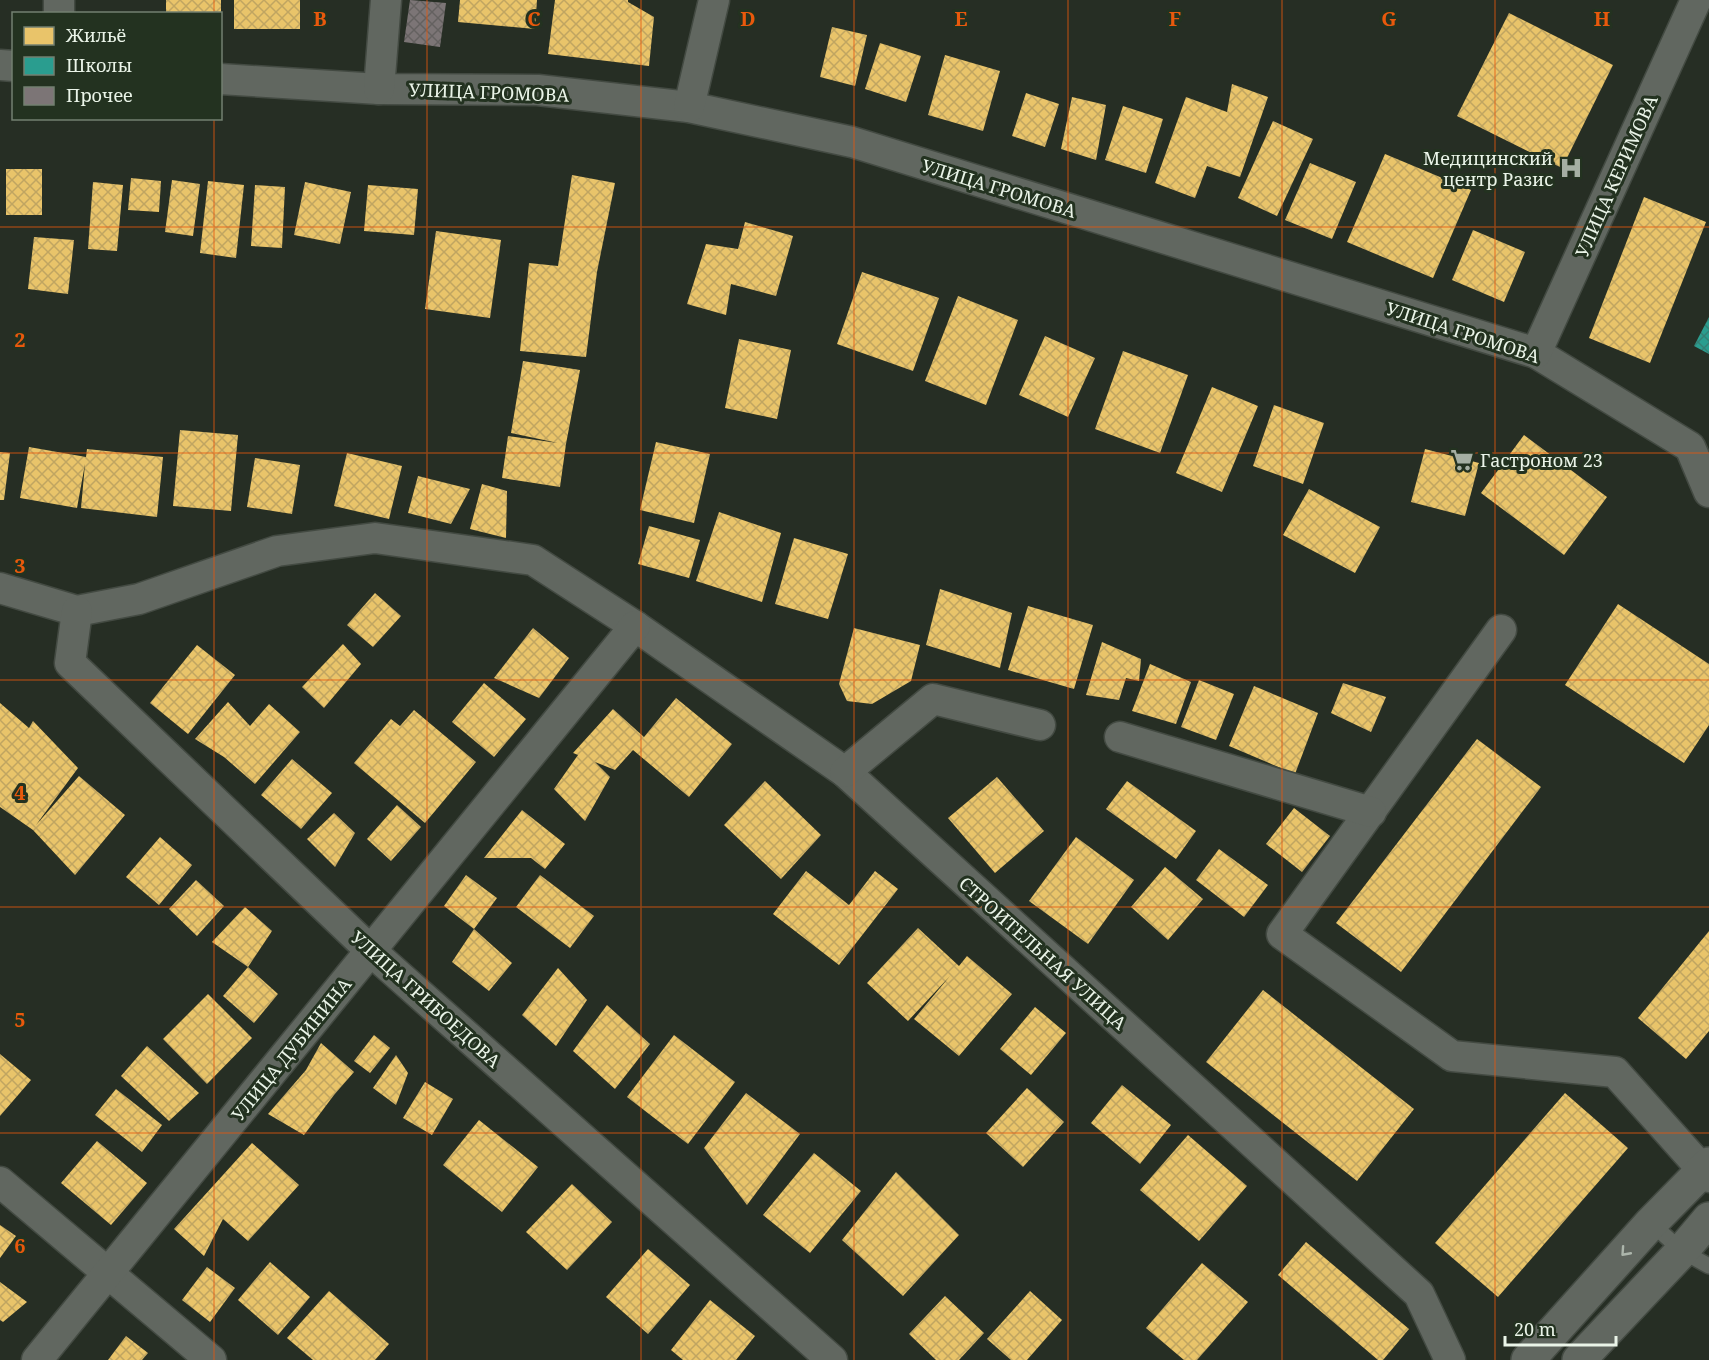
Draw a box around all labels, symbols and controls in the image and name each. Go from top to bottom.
text: B [313,5,327,32]
text: C [527,5,541,32]
text: D [740,5,756,32]
text: E [954,5,968,32]
text: F [1169,5,1181,32]
text: G [1381,5,1397,32]
text: H [1594,5,1610,32]
legend [12,12,222,120]
text: Жильё [65,23,126,47]
text: Школы [66,53,132,77]
street label: УЛИЦА ГРОМОВА [408,77,570,107]
text: Прочее [66,83,133,107]
street label: УЛИЦА КЕРИМОВА [1569,91,1663,261]
place label: Медицинский центр Разис [1423,146,1553,191]
street label: УЛИЦА ГРОМОВА [919,153,1079,223]
hospital icon: Медицинский центр Разис [1558,155,1584,181]
street label: УЛИЦА ГРОМОВА [1383,296,1543,368]
text: 2 [14,326,26,353]
supermarket icon: Гастроном 23 [1449,447,1475,473]
place label: Гастроном 23 [1480,448,1603,472]
text: 3 [14,552,26,579]
text: 4 [14,779,26,806]
street label: СТРОИТЕЛЬНАЯ УЛИЦА [954,871,1132,1035]
street label: УЛИЦА ГРИБОЕДОВА [346,925,506,1073]
street label: УЛИЦА ДУБИНИНА [226,972,356,1126]
text: 5 [14,1006,26,1033]
text: 6 [14,1232,26,1259]
one-way arrow [1621,1245,1632,1256]
scale bar [1505,1309,1616,1347]
text: 20 m [1514,1317,1556,1341]

